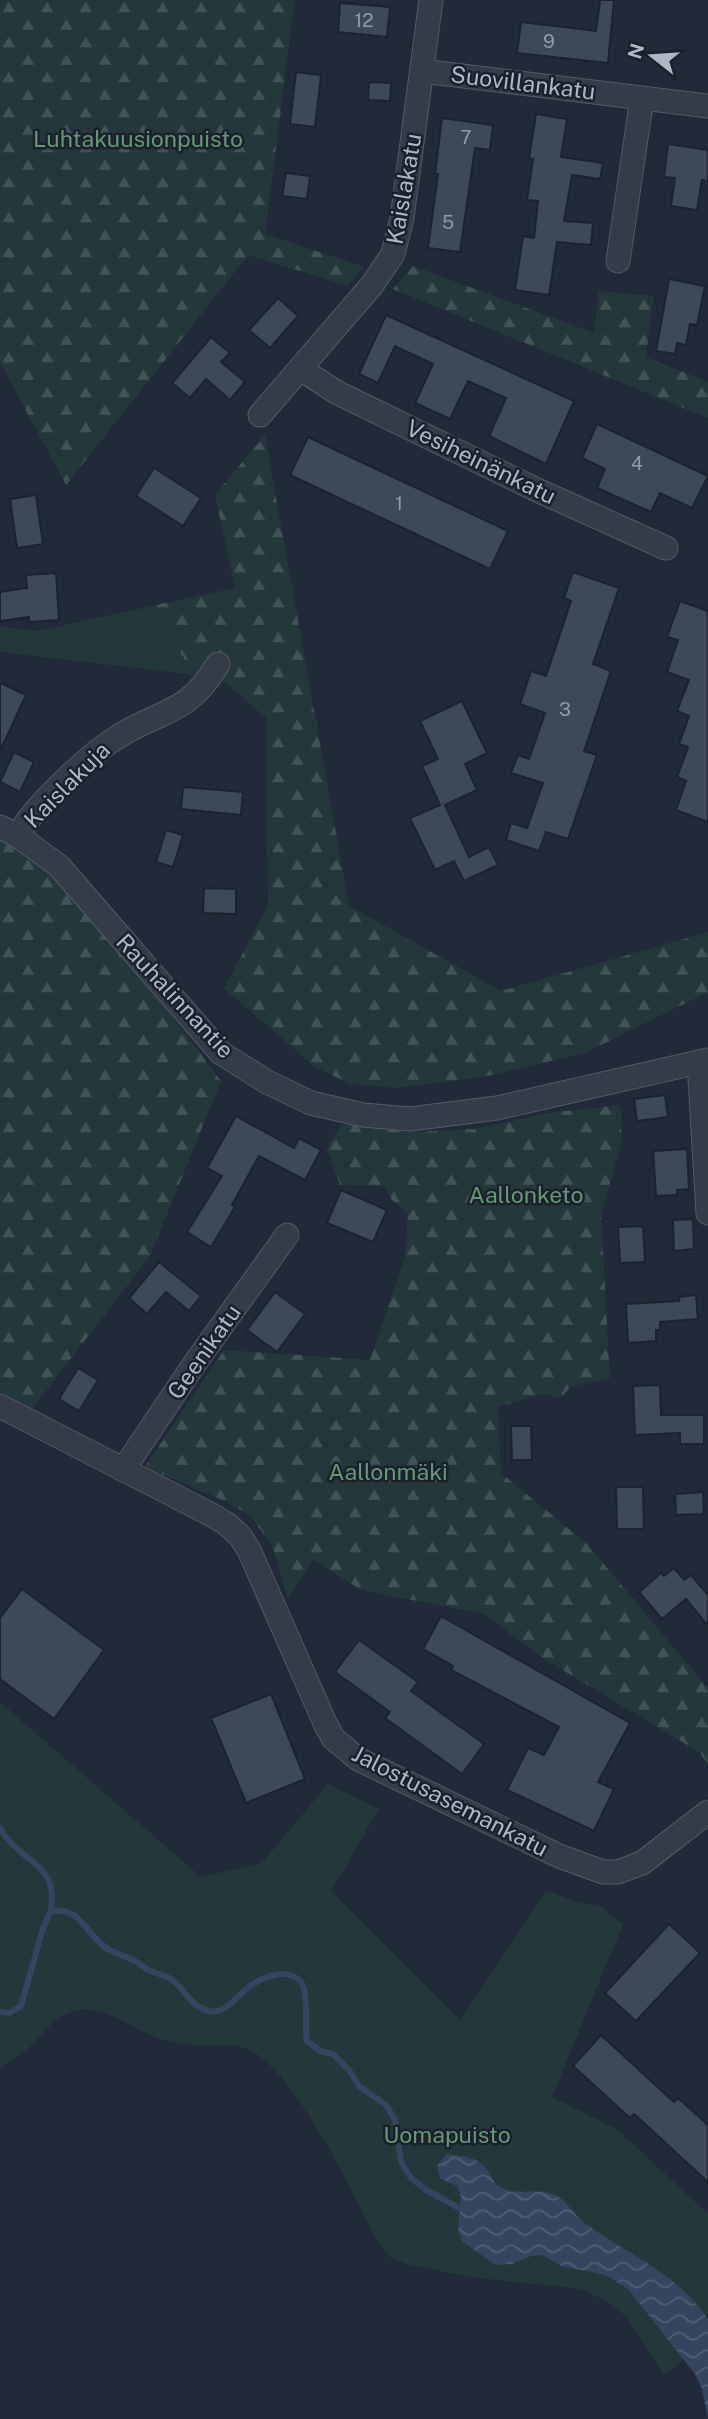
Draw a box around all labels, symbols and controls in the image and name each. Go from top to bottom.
house number: 12 [354,9,374,31]
north arrow [617,21,687,91]
house number: 9 [543,30,555,52]
text: N [623,41,648,61]
street label: Suovillankatu [449,60,597,105]
park label: Luhtakuusionpuisto [33,125,243,152]
house number: 7 [460,126,472,148]
street label: Kaislakatu [380,131,427,246]
house number: 5 [442,211,454,233]
street label: Vesiheinänkatu [402,414,560,509]
house number: 4 [631,452,643,474]
house number: 1 [395,492,403,514]
house number: 3 [559,698,571,720]
street label: Kaislakuja [18,736,115,833]
street label: Rauhalinnantie [111,928,240,1063]
park label: Aallonketo [469,1181,583,1208]
street label: Geenikatu [161,1299,246,1404]
park label: Aallonmäki [328,1458,448,1485]
street label: Jalostusasemankatu [348,1739,553,1862]
park label: Uomapuisto [383,2121,511,2148]

